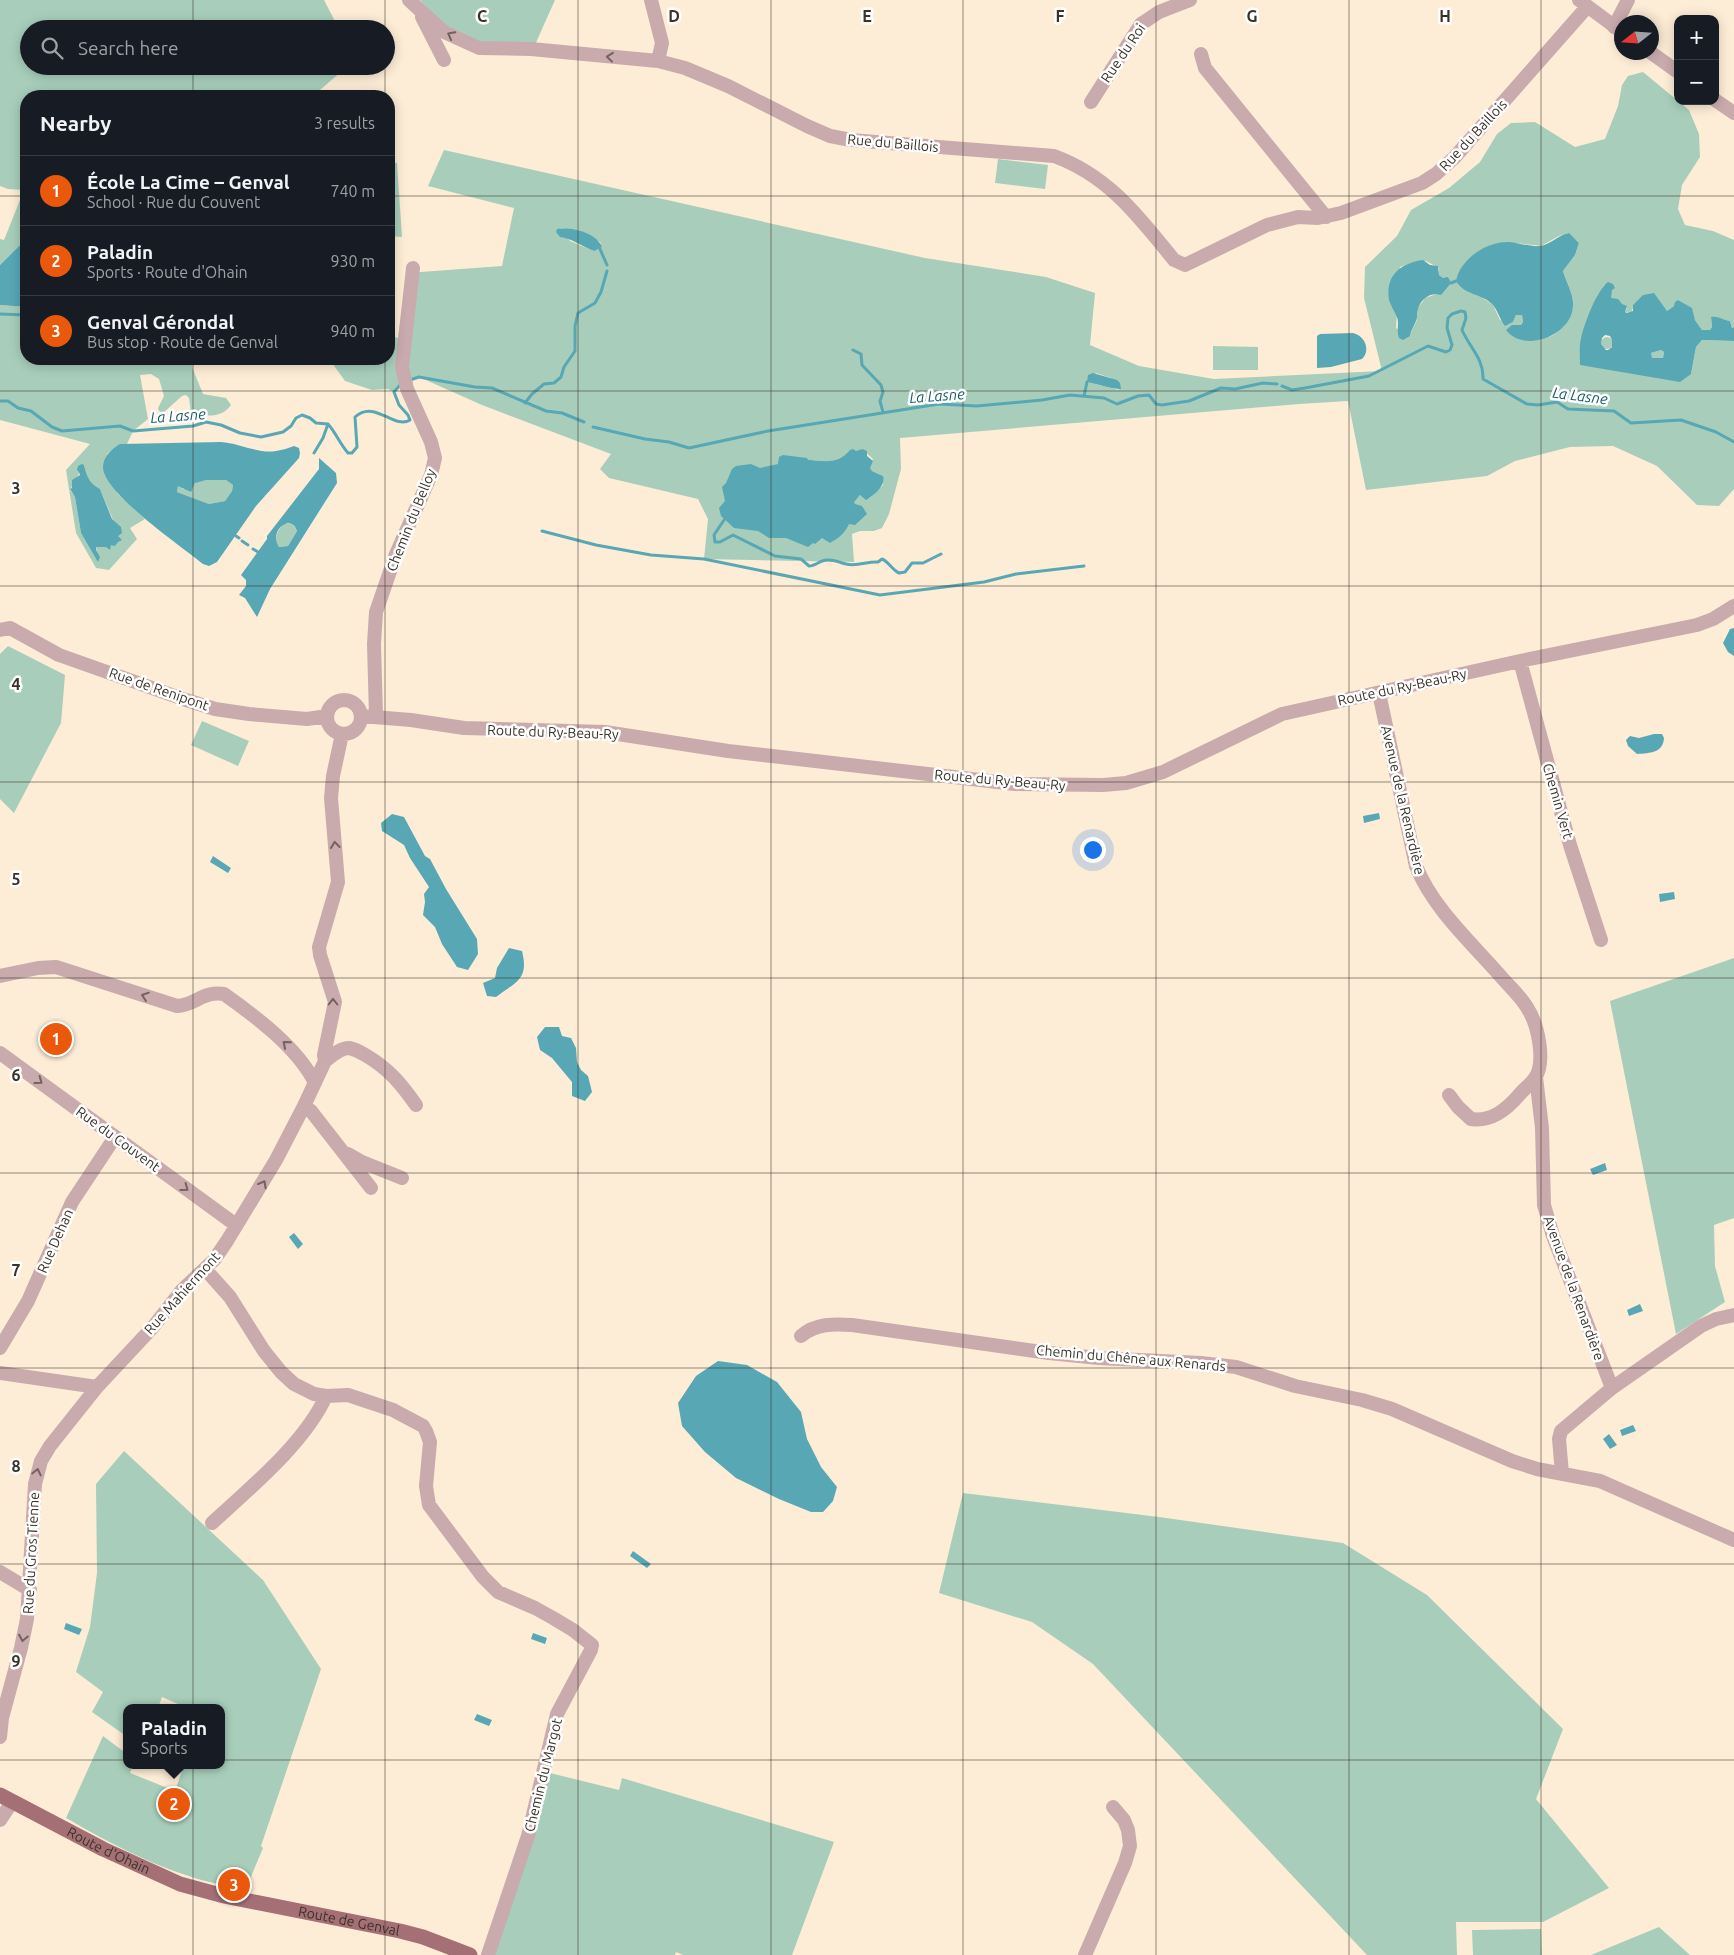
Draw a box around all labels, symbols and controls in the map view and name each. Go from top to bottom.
text: C [477,7,487,25]
text: D [668,7,680,25]
text: E [862,7,872,25]
text: F [1056,7,1065,25]
text: G [1246,7,1258,25]
text: H [1439,7,1451,25]
north arrow [1614,15,1659,60]
map controls [1674,15,1719,105]
button: + [1674,15,1719,60]
search box [20,20,395,75]
street label: Rue du Roi [1098,21,1148,85]
one-way arrow [447,31,456,41]
icon: search [38,34,66,62]
text: Search here [78,37,178,59]
one-way arrow [605,52,613,63]
button: − [1674,60,1719,105]
street label: Rue du Baillois [1436,96,1510,174]
text: Nearby [40,111,111,135]
text: 3 results [314,114,375,132]
street label: Rue du Baillois [847,131,939,155]
text: École La Cime – Genval [87,171,289,193]
text: 1 [51,182,61,200]
text: 740 m [330,182,375,200]
text: School · Rue du Couvent [87,193,260,211]
text: Paladin [87,241,153,263]
text: 2 [51,252,61,270]
text: 930 m [330,252,375,270]
text: Sports · Route d'Ohain [87,263,248,281]
text: Genval Gérondal [87,311,234,333]
text: 3 [51,322,61,340]
text: 940 m [330,322,375,340]
text: Bus stop · Route de Genval [87,333,278,351]
water label: La Lasne [1552,384,1609,407]
water label: La Lasne [909,385,966,406]
water label: La Lasne [150,405,207,426]
street label: Chemin du Belloy [383,466,439,574]
text: 3 [11,479,21,497]
street label: Rue de Renipont [107,664,211,714]
street label: Route du Ry-Beau-Ry [1336,665,1468,709]
text: 4 [11,675,21,693]
street label: Route du Ry-Beau-Ry [487,722,619,742]
street label: Avenue de la Renardière [1378,724,1428,876]
street label: Chemin Vert [1540,761,1577,841]
street label: Route du Ry-Beau-Ry [934,766,1066,794]
your location [1080,837,1106,863]
one-way arrow [330,841,341,849]
text: 5 [11,870,21,888]
one-way arrow [142,992,150,1002]
one-way arrow [328,998,338,1006]
pin: 1 [40,1020,72,1058]
one-way arrow [283,1041,292,1050]
text: 6 [11,1066,21,1084]
one-way arrow [33,1076,42,1084]
street label: Rue du Couvent [73,1103,163,1175]
one-way arrow [256,1180,266,1189]
one-way arrow [179,1182,188,1191]
street label: Rue Dehan [34,1206,76,1276]
street label: Avenue de la Renardière [1540,1213,1608,1363]
street label: Rue Mahiermont [141,1248,223,1337]
text: 7 [11,1261,21,1279]
street label: Chemin du Chêne aux Renards [1036,1342,1226,1374]
text: 8 [11,1457,21,1475]
one-way arrow [31,1467,42,1476]
street label: Rue du Gros Tienne [20,1492,42,1614]
one-way arrow [19,1634,29,1643]
text: 9 [11,1652,21,1670]
popup [123,1704,225,1769]
street label: Chemin du Margot [521,1716,565,1834]
text: Paladin [141,1717,207,1739]
text: Sports [141,1739,187,1757]
pin: 2 [158,1785,190,1823]
street label: Route d'Ohain [64,1824,153,1877]
pin: 3 [218,1866,250,1904]
street label: Route de Genval [297,1903,402,1939]

